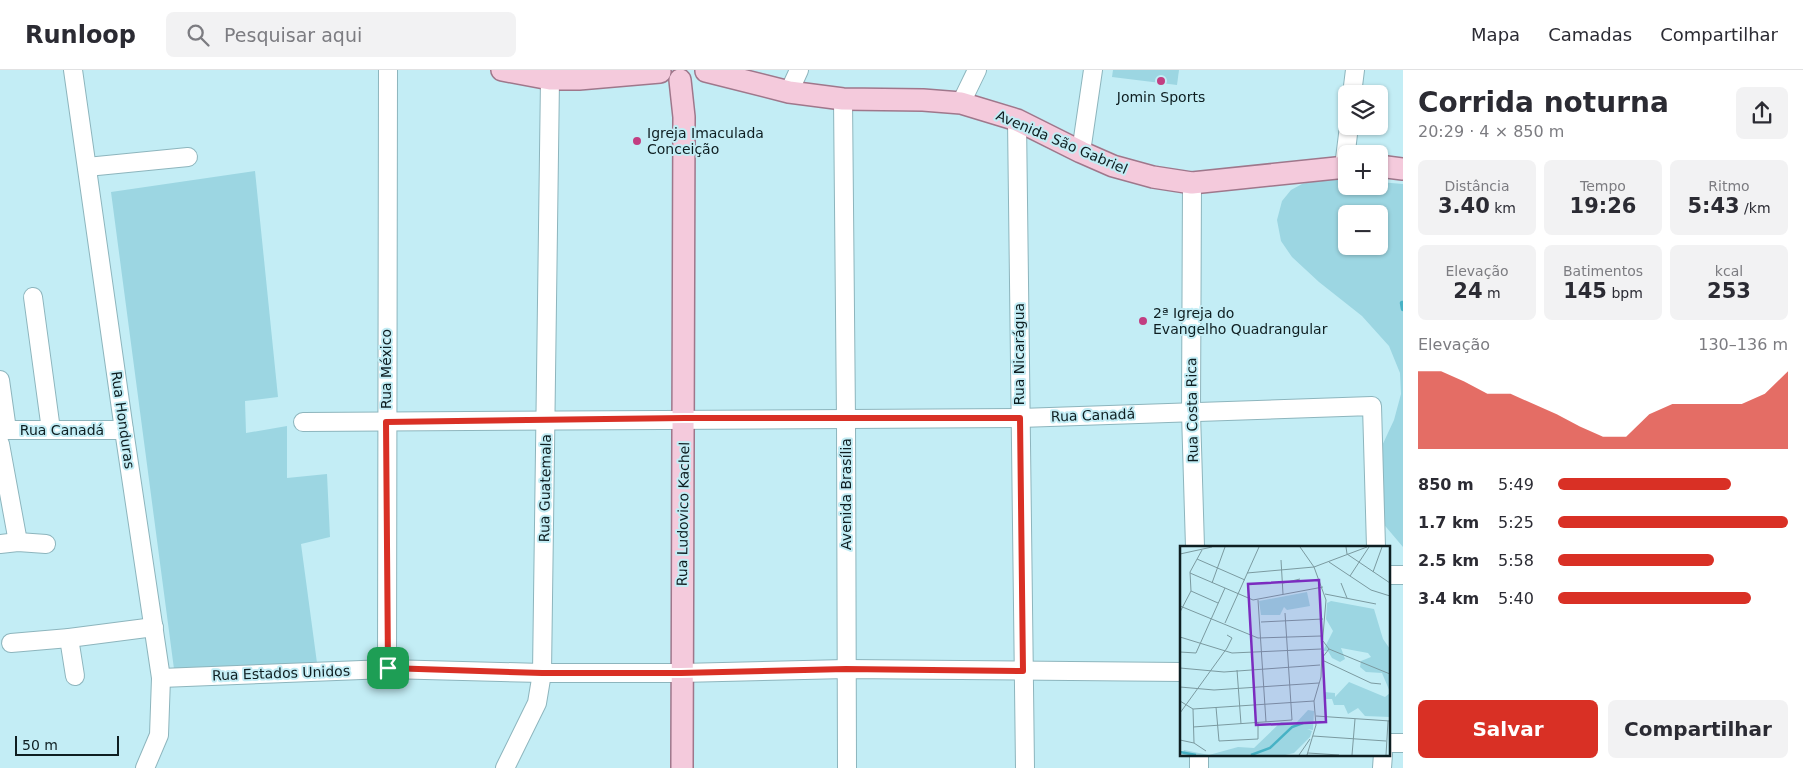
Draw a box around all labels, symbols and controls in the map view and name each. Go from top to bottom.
search box [166,12,516,57]
text: Runloop [25,21,136,49]
icon: search [184,21,212,49]
text: Pesquisar aqui [224,24,362,46]
text: Mapa [1471,24,1520,45]
text: Camadas [1548,24,1632,45]
text: Compartilhar [1660,24,1778,45]
marker: Jomin Sports [1155,75,1167,87]
map controls [1338,85,1388,255]
button: layers [1338,85,1388,135]
text: Corrida noturna [1418,86,1669,119]
button: share [1736,87,1788,139]
place label: Jomin Sports [1116,89,1205,105]
street label: Avenida São Gabriel [994,107,1130,177]
text: 20:29 · 4 × 850 m [1418,122,1564,141]
place label: Igreja Imaculada Conceição [647,125,764,157]
marker: Igreja Imaculada Conceição [631,135,643,147]
button: + [1338,145,1388,195]
text: Distância [1444,178,1510,194]
text: Tempo [1580,178,1626,194]
text: Ritmo [1708,178,1750,194]
text: 3.40 [1438,194,1490,218]
text: 19:26 [1570,194,1636,218]
text: 5:43 [1687,194,1740,218]
text: km [1490,200,1516,216]
text: /km [1740,200,1771,216]
button: − [1338,205,1388,255]
text: Elevação [1445,263,1509,279]
text: Batimentos [1563,263,1643,279]
text: kcal [1715,263,1743,279]
text: 24 [1453,279,1483,303]
text: 145 [1563,279,1607,303]
text: 253 [1707,279,1751,303]
text: m [1483,285,1501,301]
text: bpm [1607,285,1643,301]
street label: Rua Nicarágua [1011,303,1027,405]
place label: 2ª Igreja do Evangelho Quadrangular [1153,305,1328,337]
marker: 2ª Igreja do Evangelho Quadrangular [1137,315,1149,327]
street label: Rua México [378,329,394,409]
text: Elevação [1418,335,1490,354]
text: 130–136 m [1698,335,1788,354]
street label: Rua Costa Rica [1183,357,1201,463]
street label: Rua Honduras [108,370,138,470]
street label: Rua Canadá [1051,406,1135,424]
street label: Rua Canadá [20,422,104,438]
street label: Rua Guatemala [536,434,554,542]
street label: Avenida Brasília [838,438,854,550]
street label: Rua Ludovico Kachel [674,442,692,586]
text: 850 m [1418,475,1474,494]
text: 5:49 [1498,475,1534,494]
text: 1.7 km [1418,513,1479,532]
text: 5:25 [1498,513,1534,532]
inset map [1180,546,1390,756]
text: 2.5 km [1418,551,1479,570]
text: 5:58 [1498,551,1534,570]
text: 3.4 km [1418,589,1479,608]
text: 5:40 [1498,589,1534,608]
pin [367,647,409,689]
icon: arrive [374,654,402,682]
street label: Rua Estados Unidos [212,663,350,683]
button: Salvar [1418,700,1598,758]
button: Compartilhar [1608,700,1788,758]
scale bar [15,733,119,756]
text: 50 m [22,737,58,753]

